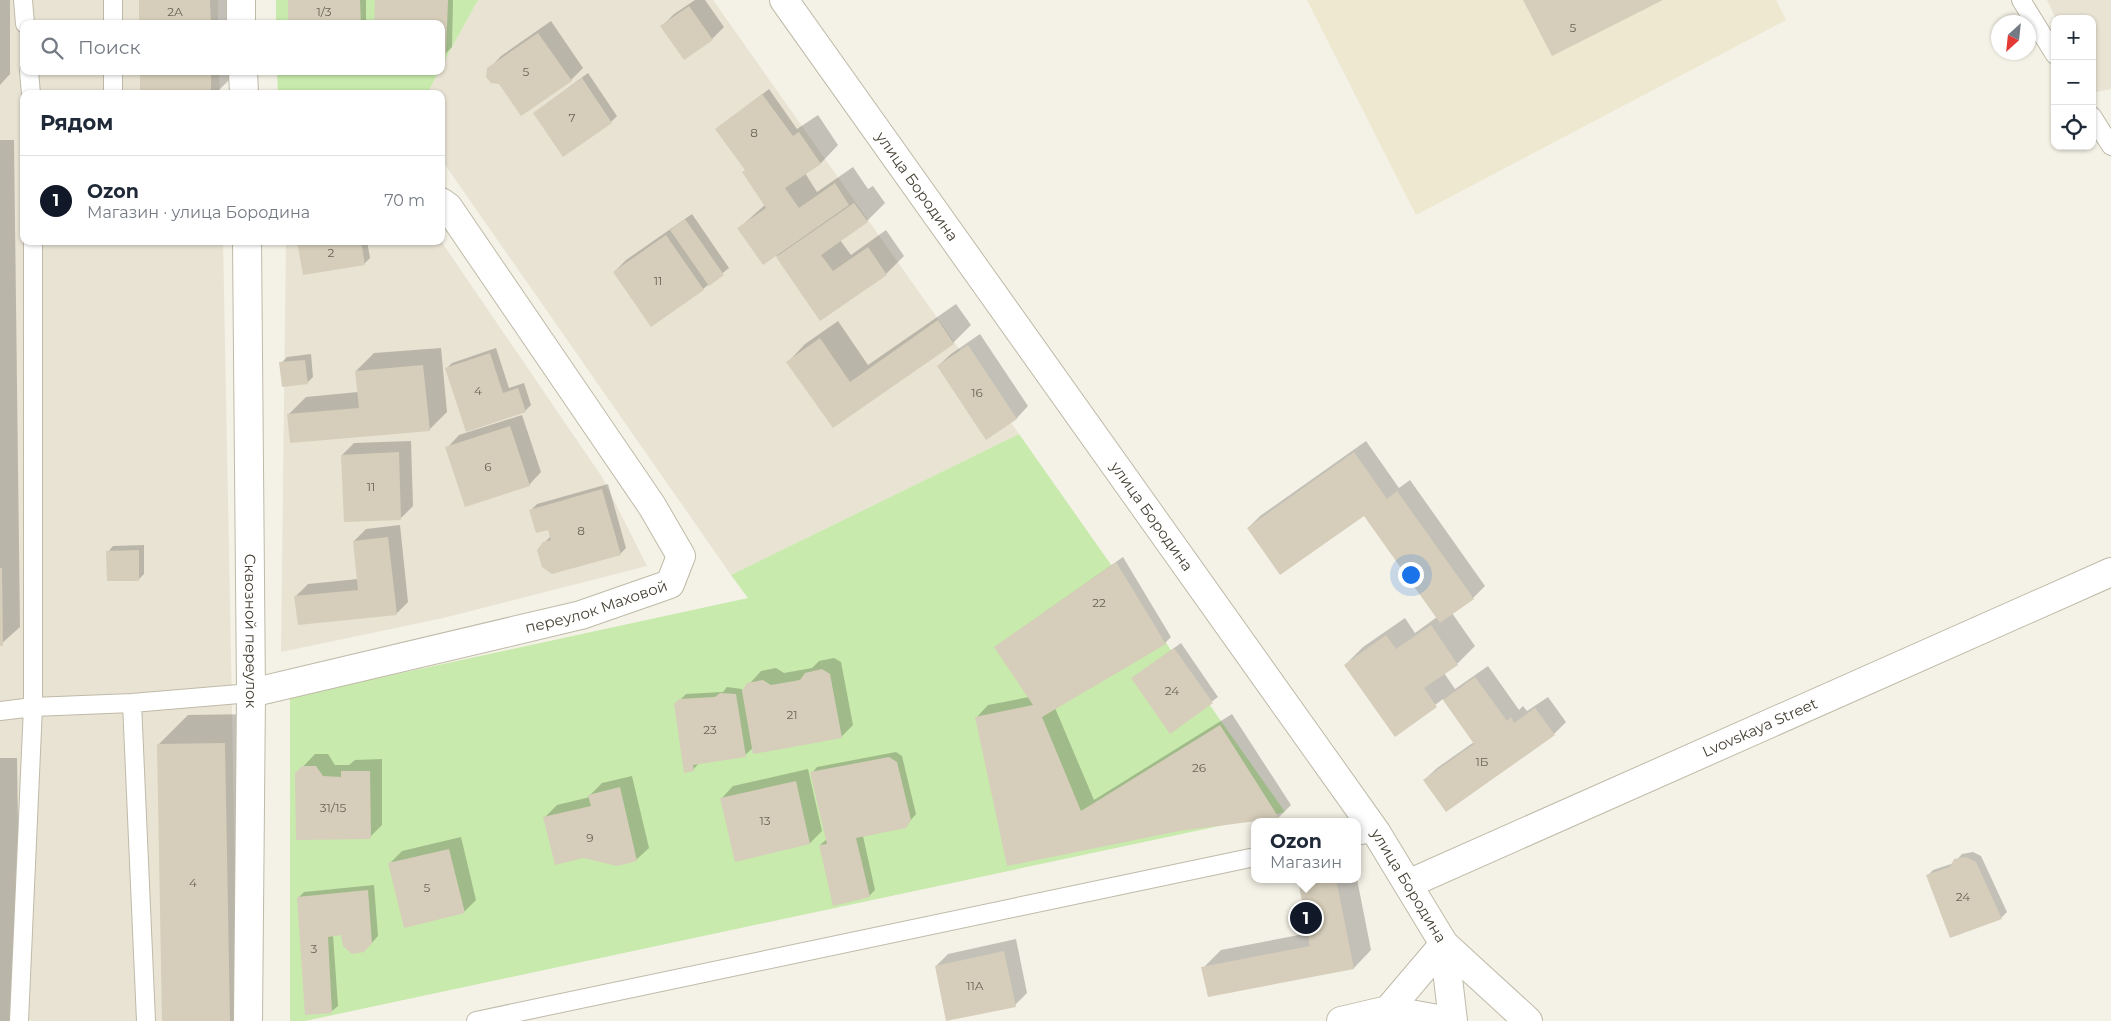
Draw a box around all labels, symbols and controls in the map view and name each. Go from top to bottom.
house number: 2А [167,4,183,19]
house number: 1/3 [316,4,332,19]
north arrow [1991,15,2036,60]
map controls [2051,15,2096,150]
button: + [2051,15,2096,60]
search box [20,20,445,75]
house number: 5 [1570,20,1577,35]
icon: search [38,34,66,62]
text: Поиск [78,36,141,59]
button: − [2051,60,2096,105]
house number: 5 [523,64,530,79]
button: locate [2051,105,2096,150]
text: Рядом [40,110,113,135]
house number: 7 [568,110,576,125]
house number: 8 [750,125,758,140]
street label: улица Бородина [871,127,963,245]
text: Ozon [87,180,139,203]
text: 1 [53,191,59,210]
text: 70 m [384,191,425,210]
text: Магазин · улица Бородина [87,203,310,222]
house number: 2 [328,245,335,260]
house number: 11 [654,273,662,288]
house number: 4 [474,383,482,398]
house number: 16 [971,385,983,400]
street label: улица Бородина [1106,457,1197,575]
house number: 6 [484,459,492,474]
house number: 11 [367,479,375,494]
house number: 8 [577,523,585,538]
street label: Сквозной переулок [241,554,261,709]
your location [1398,562,1424,588]
street label: переулок Маховой [523,576,670,637]
house number: 22 [1092,595,1106,610]
house number: 24 [1165,683,1179,698]
street label: Lvovskaya Street [1699,694,1820,761]
house number: 21 [786,707,798,722]
house number: 23 [703,722,717,737]
house number: 1Б [1475,754,1489,769]
house number: 26 [1192,760,1206,775]
house number: 31/15 [320,800,347,815]
house number: 13 [759,813,771,828]
popup [1251,818,1361,883]
street label: улица Бородина [1367,824,1451,946]
house number: 9 [586,830,594,845]
text: Ozon [1270,830,1322,853]
text: Магазин [1270,853,1342,872]
house number: 4 [189,875,197,890]
house number: 5 [424,880,431,895]
house number: 24 [1956,889,1970,904]
pin: 1 [1290,899,1322,937]
house number: 3 [311,941,318,956]
house number: 11А [966,978,984,993]

